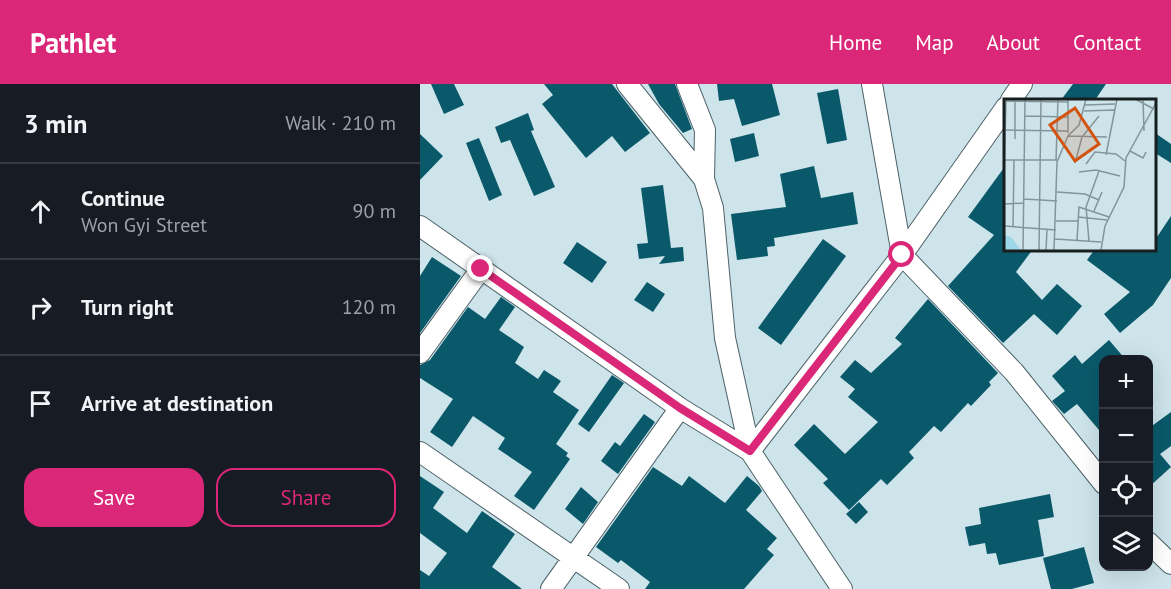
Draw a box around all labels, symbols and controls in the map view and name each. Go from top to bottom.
text: Pathlet [30,24,116,61]
text: Home [829,29,882,56]
text: Map [915,29,954,56]
text: About [987,29,1040,56]
text: Contact [1073,29,1141,56]
inset map [1004,99,1156,250]
text: 3 min [24,107,87,140]
text: Walk · 210 m [285,110,396,136]
text: Continue [81,184,165,212]
icon: ahead [24,195,57,228]
text: 90 m [353,198,396,224]
text: Won Gyi Street [81,212,207,238]
route start [888,241,914,267]
route end [467,255,493,281]
icon: right [24,291,57,324]
text: Turn right [81,293,173,321]
text: 120 m [342,294,396,320]
map controls [1099,355,1153,571]
button: + [1099,355,1153,409]
icon: arrive [24,387,57,420]
text: Arrive at destination [81,389,273,417]
button: − [1099,409,1153,463]
button: locate [1099,463,1153,517]
button: Save [24,468,204,527]
button: Share [216,468,396,527]
button: layers [1099,517,1153,571]

